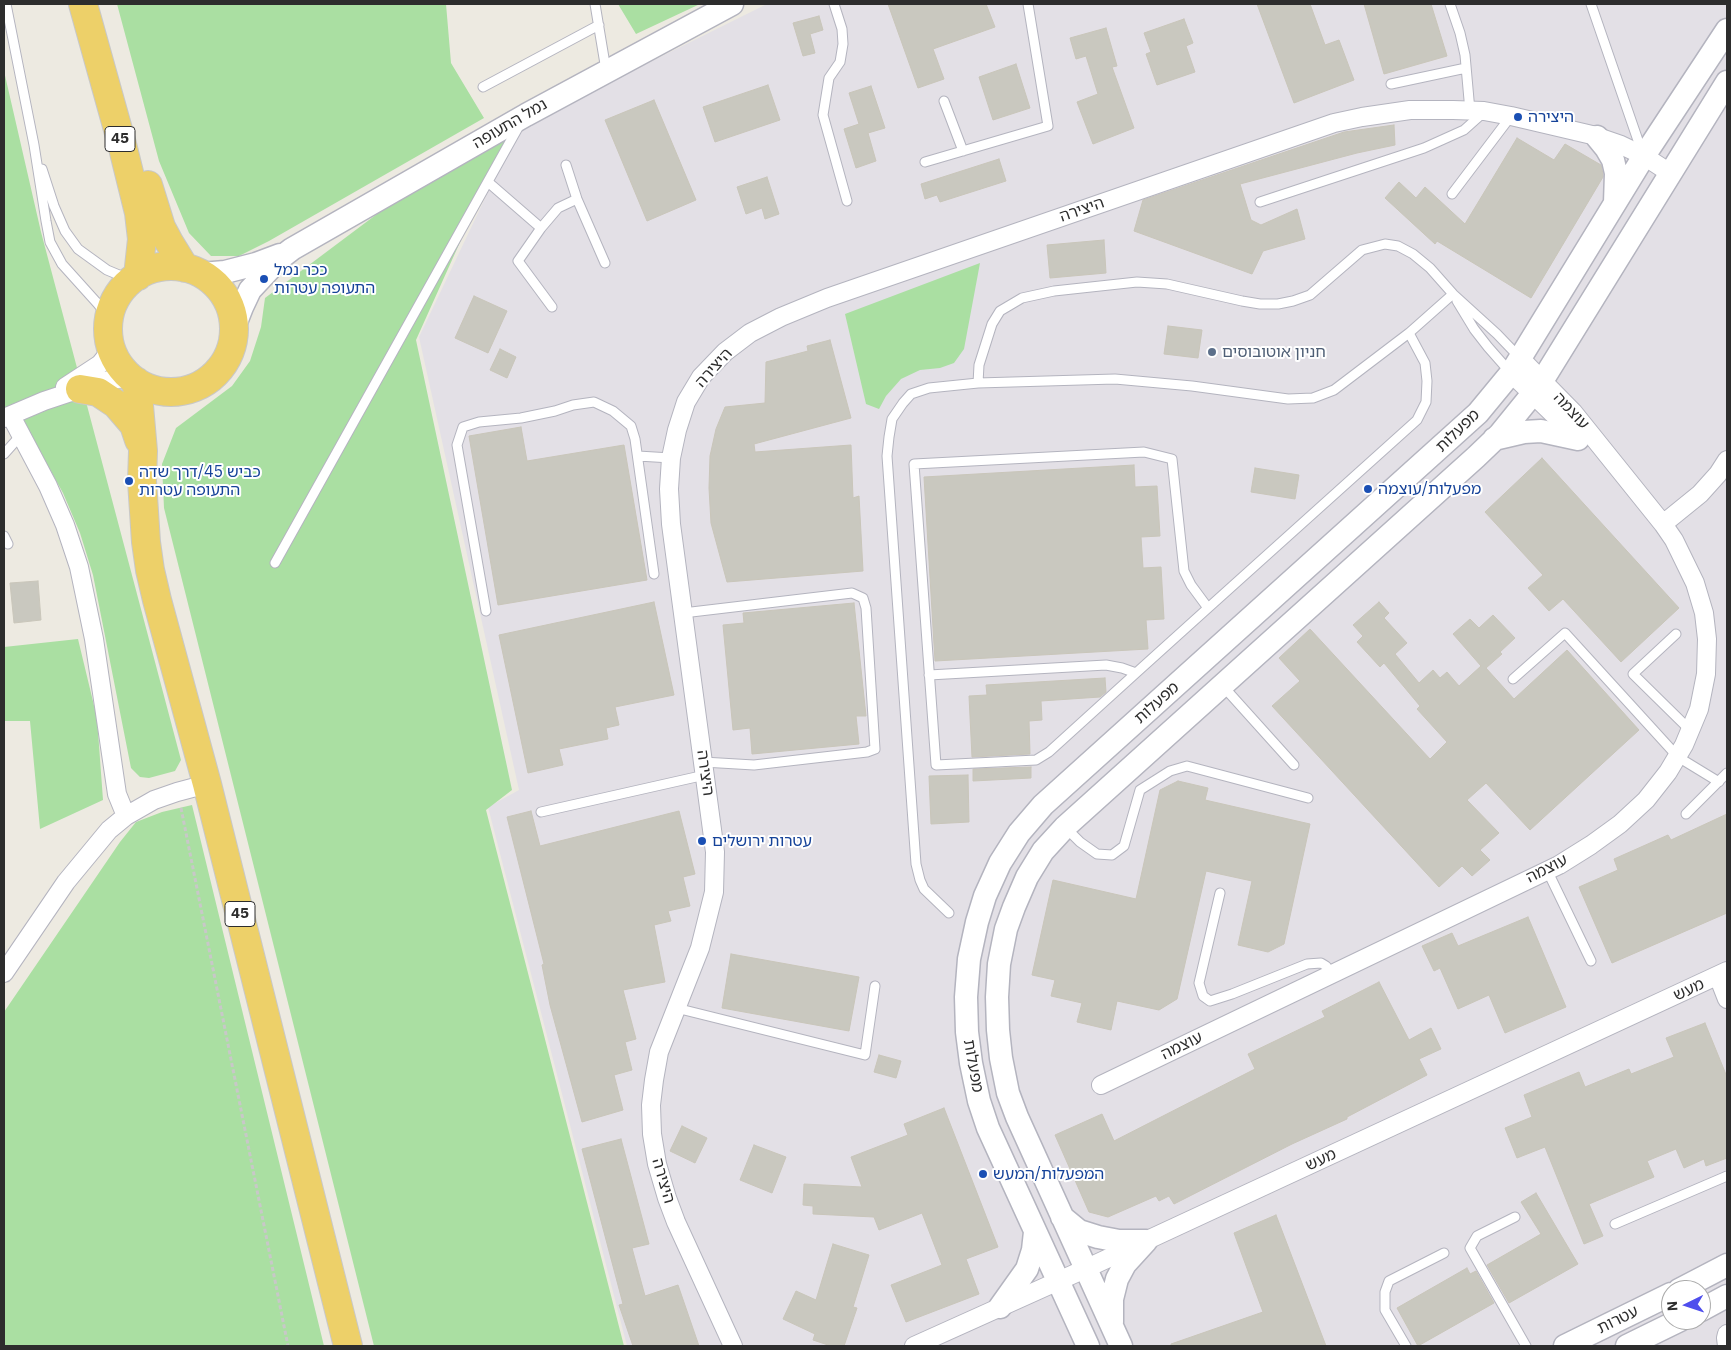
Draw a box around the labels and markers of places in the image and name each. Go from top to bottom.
place label: היצירה [1528,107,1574,127]
marker: היצירה [1512,111,1524,123]
place label: ככר נמל התעופה עטרות [274,260,375,298]
marker: ככר נמל התעופה עטרות [258,273,270,285]
place label: חניון אוטובוסים [1222,342,1326,362]
marker: חניון אוטובוסים [1206,346,1218,358]
place label: כביש 45/דרך שדה התעופה עטרות [139,462,261,500]
marker: כביש 45/דרך שדה התעופה עטרות [123,475,135,487]
place label: מפעלות/עוצמה [1378,479,1481,499]
marker: מפעלות/עוצמה [1362,483,1374,495]
place label: עטרות ירושלים [712,831,812,851]
marker: עטרות ירושלים [696,835,708,847]
place label: המפעלות/המעש [993,1164,1104,1184]
marker: המפעלות/המעש [977,1168,989,1180]

